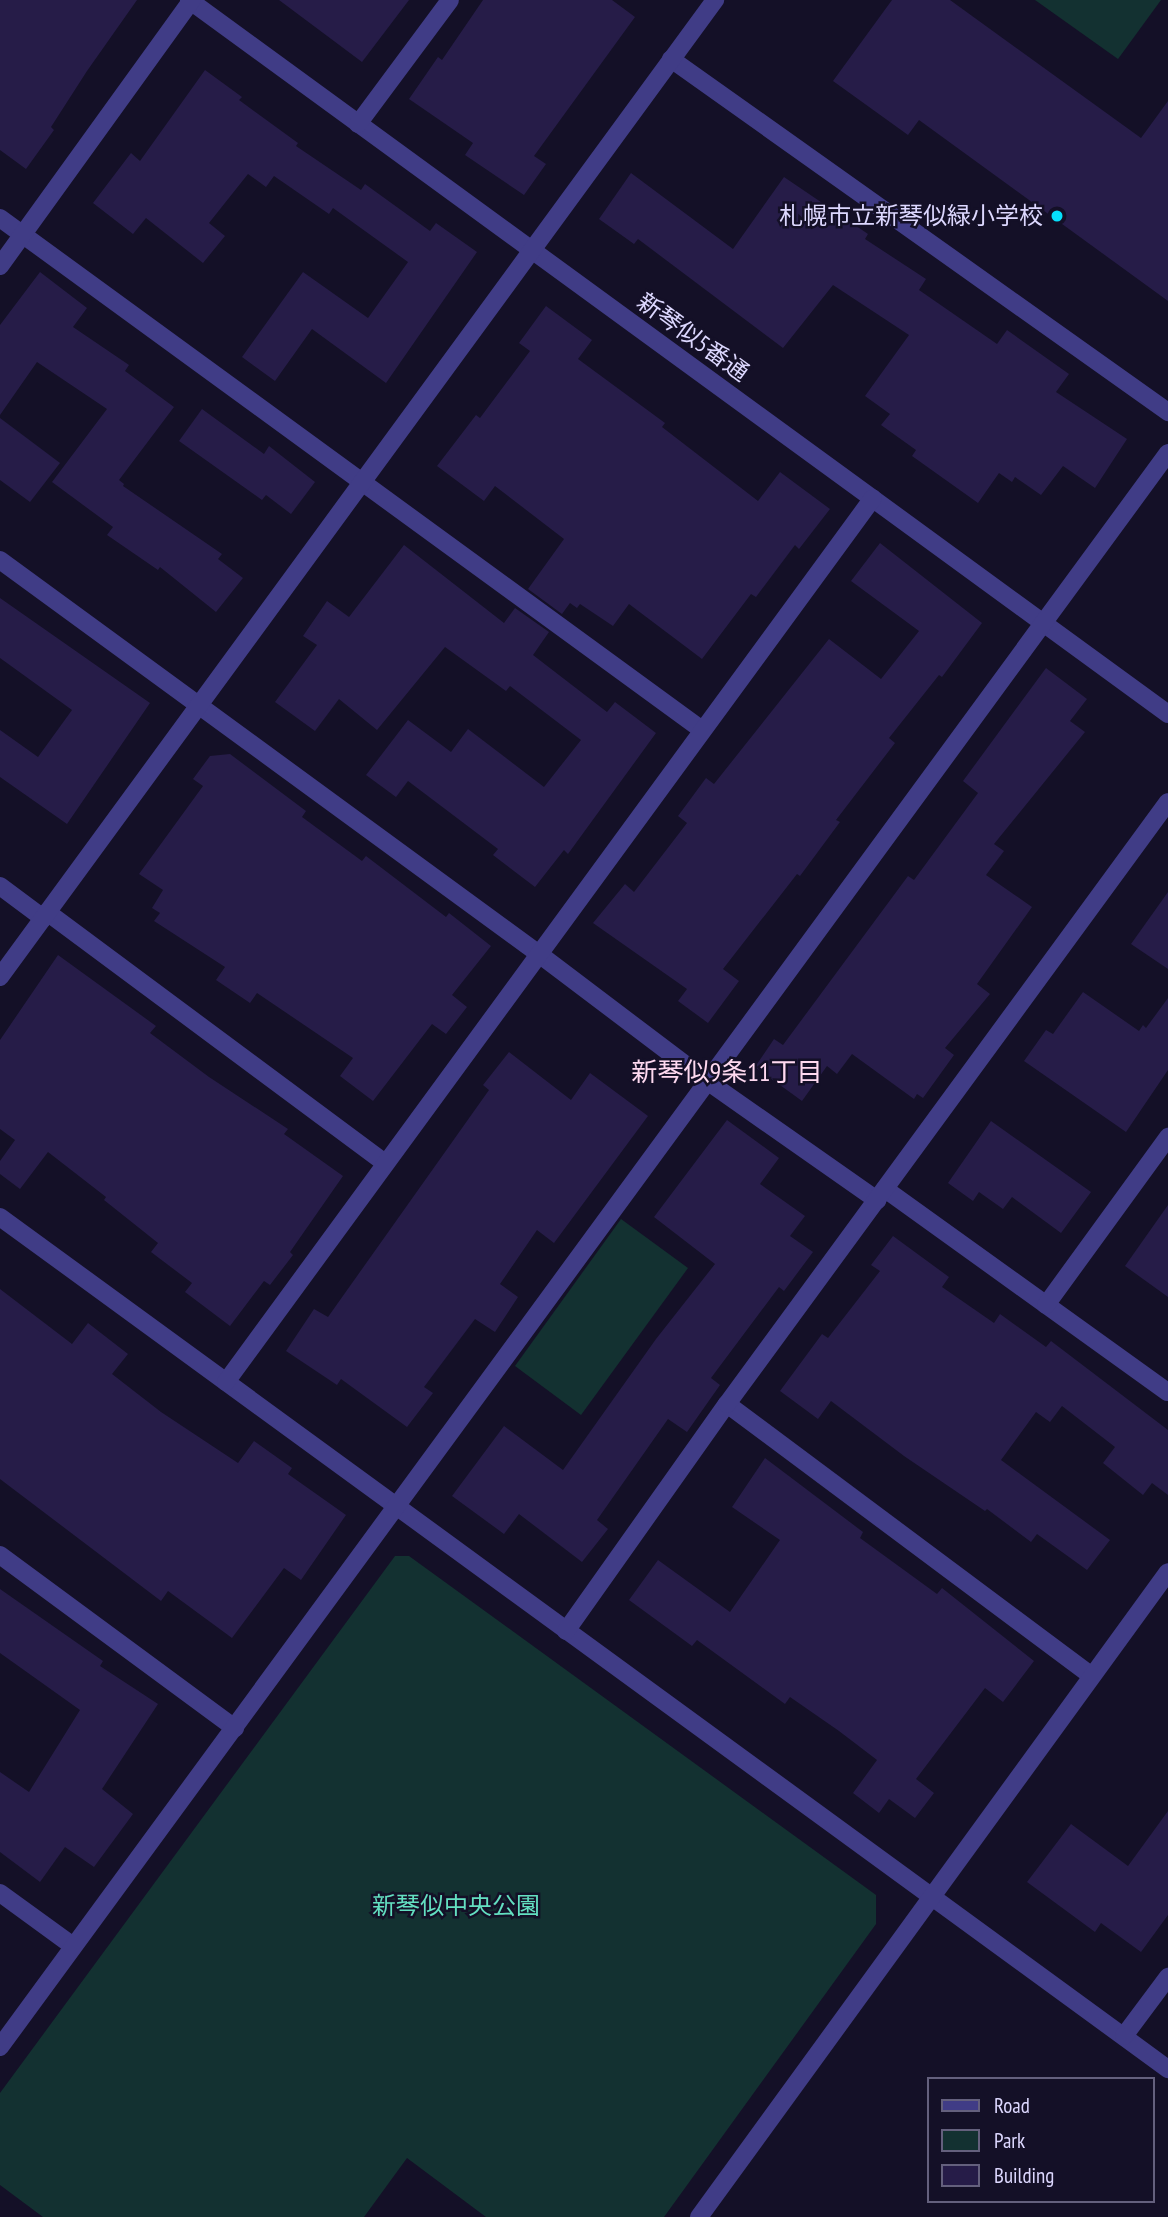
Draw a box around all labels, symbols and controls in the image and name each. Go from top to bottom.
place label: 札幌市立新琴似緑小学校 [779,202,1043,230]
marker: 札幌市立新琴似緑小学校 [1049,208,1065,224]
street label: 新琴似5番通 [632,287,754,387]
district label: 新琴似9条11丁目 [631,1056,823,1088]
park label: 新琴似中央公園 [372,1892,540,1920]
legend [926,2077,1154,2203]
text: Road [994,2092,1030,2119]
text: Park [994,2127,1025,2154]
text: Building [994,2162,1054,2189]

